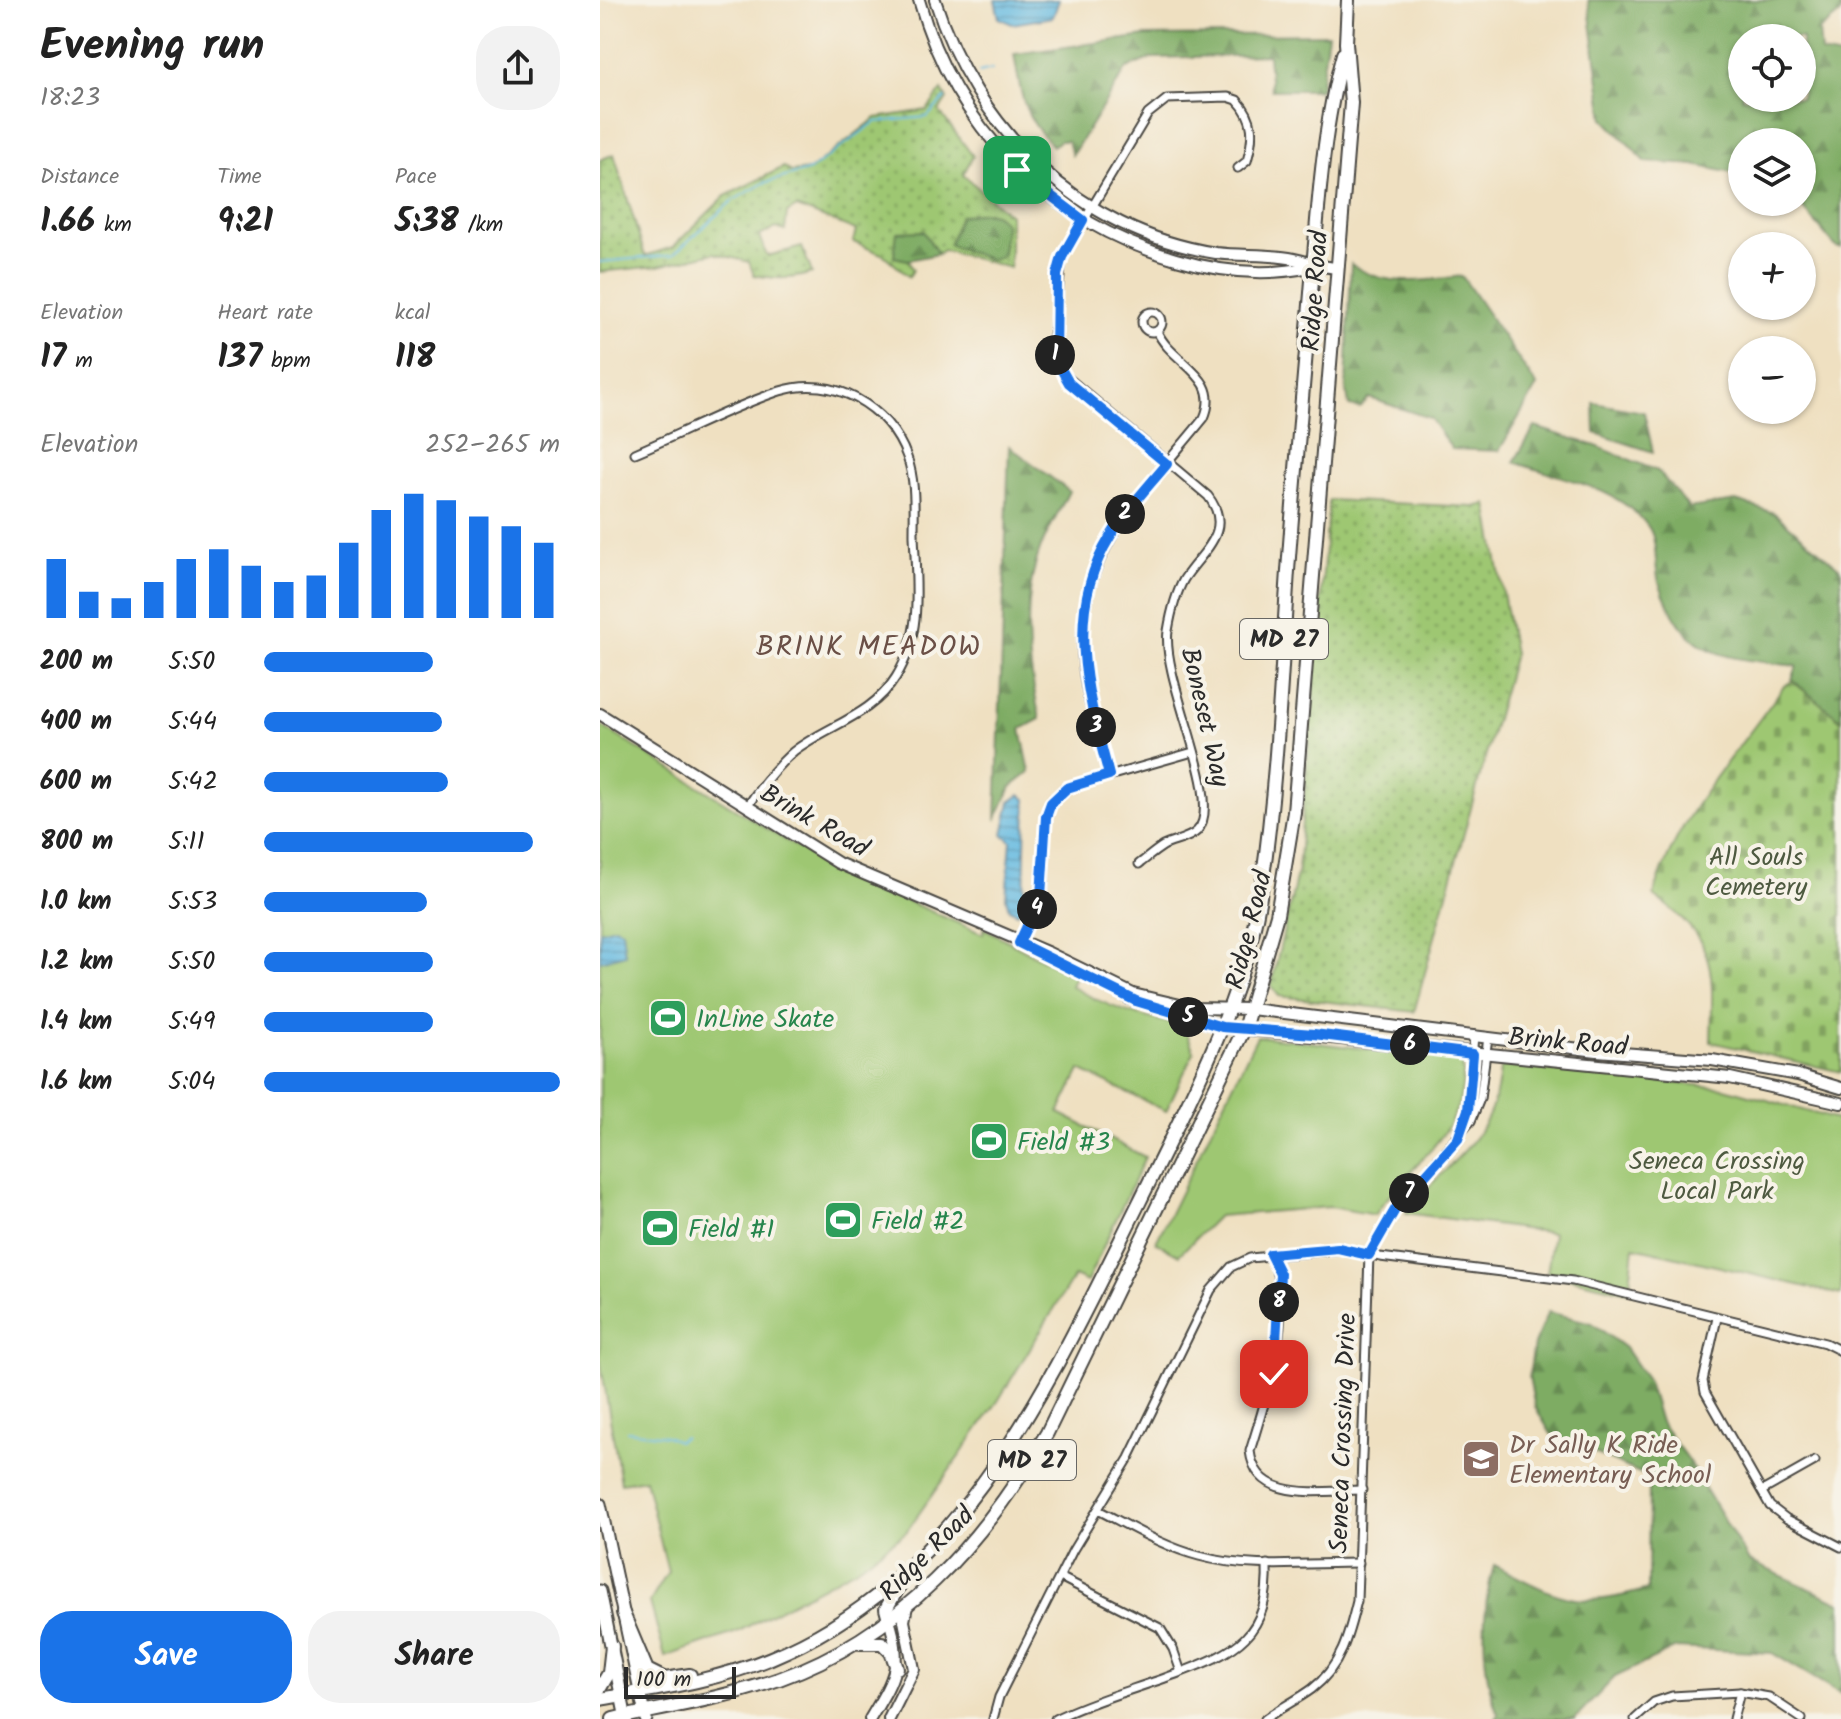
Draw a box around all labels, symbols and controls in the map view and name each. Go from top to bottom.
text: Evening run [40,12,264,82]
map controls [1728,24,1816,424]
button: locate [1728,24,1816,112]
button: share [476,26,560,110]
text: 18:23 [40,77,100,119]
button: layers [1728,128,1816,216]
pin [983,136,1051,204]
icon: arrive [995,148,1039,192]
text: Distance [40,160,119,195]
text: Time [217,160,262,195]
text: Pace [395,160,437,195]
text: 1.66 [40,195,95,249]
text: 9:21 [217,195,273,249]
text: 5:38 [395,195,459,249]
text: km [95,208,132,243]
text: /km [459,208,503,243]
street label: Ridge Road [1291,228,1341,353]
button: + [1728,232,1816,320]
text: Elevation [40,296,123,331]
text: Heart rate [217,296,313,331]
text: kcal [395,296,430,331]
text: 17 [40,331,66,385]
text: 137 [217,331,262,385]
text: 118 [395,331,435,385]
pin: 1 [1035,335,1075,375]
button: − [1728,336,1816,424]
text: 1 [1052,337,1058,372]
text: m [66,344,93,379]
text: bpm [262,344,311,379]
text: Elevation [40,424,138,466]
text: 252–265 m [425,424,560,466]
pin: 2 [1105,494,1145,534]
text: 2 [1119,496,1131,531]
road number: MD 27 [1240,619,1328,659]
district label: BRINK MEADOW [756,625,982,670]
text: 200 m [40,641,113,683]
text: 5:50 [168,641,215,683]
street label: Boneset Way [1168,644,1241,792]
text: 400 m [40,701,112,743]
text: 5:44 [168,701,217,743]
pin: 3 [1076,707,1116,747]
text: 3 [1090,709,1102,744]
text: 600 m [40,761,112,803]
text: 5:42 [168,761,218,803]
street label: Brink Road [752,774,877,870]
text: 800 m [40,821,113,863]
text: 5:11 [168,821,205,863]
park label: All Souls Cemetery [1705,837,1808,909]
street label: Ridge Road [1215,866,1285,994]
text: 1.0 km [40,881,111,923]
text: 5:53 [168,881,217,923]
pin: 4 [1017,889,1057,929]
text: 4 [1031,891,1043,926]
text: 1.2 km [40,941,113,983]
text: 5:50 [168,941,215,983]
sports icon: InLine Skate [647,997,689,1039]
pin: 5 [1168,997,1208,1037]
place label: InLine Skate [696,999,835,1041]
text: 5 [1182,999,1194,1034]
text: 1.4 km [40,1001,112,1043]
text: 5:49 [168,1001,215,1043]
street label: Brink Road [1506,1017,1630,1069]
pin: 6 [1390,1025,1430,1065]
text: 6 [1404,1027,1416,1062]
text: 1.6 km [40,1061,112,1103]
text: 5:04 [168,1061,216,1103]
sports icon: Field #3 [968,1120,1010,1162]
place label: Field #3 [1017,1122,1110,1164]
park label: Seneca Crossing Local Park [1629,1141,1805,1213]
pin: 7 [1389,1173,1429,1213]
text: 7 [1404,1175,1414,1210]
sports icon: Field #2 [822,1199,864,1241]
place label: Field #2 [871,1201,964,1243]
sports icon: Field #1 [639,1207,681,1249]
place label: Field #1 [688,1209,774,1251]
pin: 8 [1259,1282,1299,1322]
text: 8 [1273,1284,1285,1319]
street label: Seneca Crossing Drive [1319,1312,1369,1554]
pin [1240,1340,1308,1408]
icon: check [1252,1352,1296,1396]
place label: Dr Sally K Ride Elementary School [1509,1425,1711,1497]
school or university icon: Dr Sally K Ride Elementary School [1460,1438,1502,1480]
road number: MD 27 [988,1440,1076,1480]
street label: Ridge Road [870,1496,986,1612]
button: Save [40,1611,292,1703]
button: Share [308,1611,560,1703]
scale bar [624,1663,736,1699]
text: 100 m [636,1663,691,1698]

